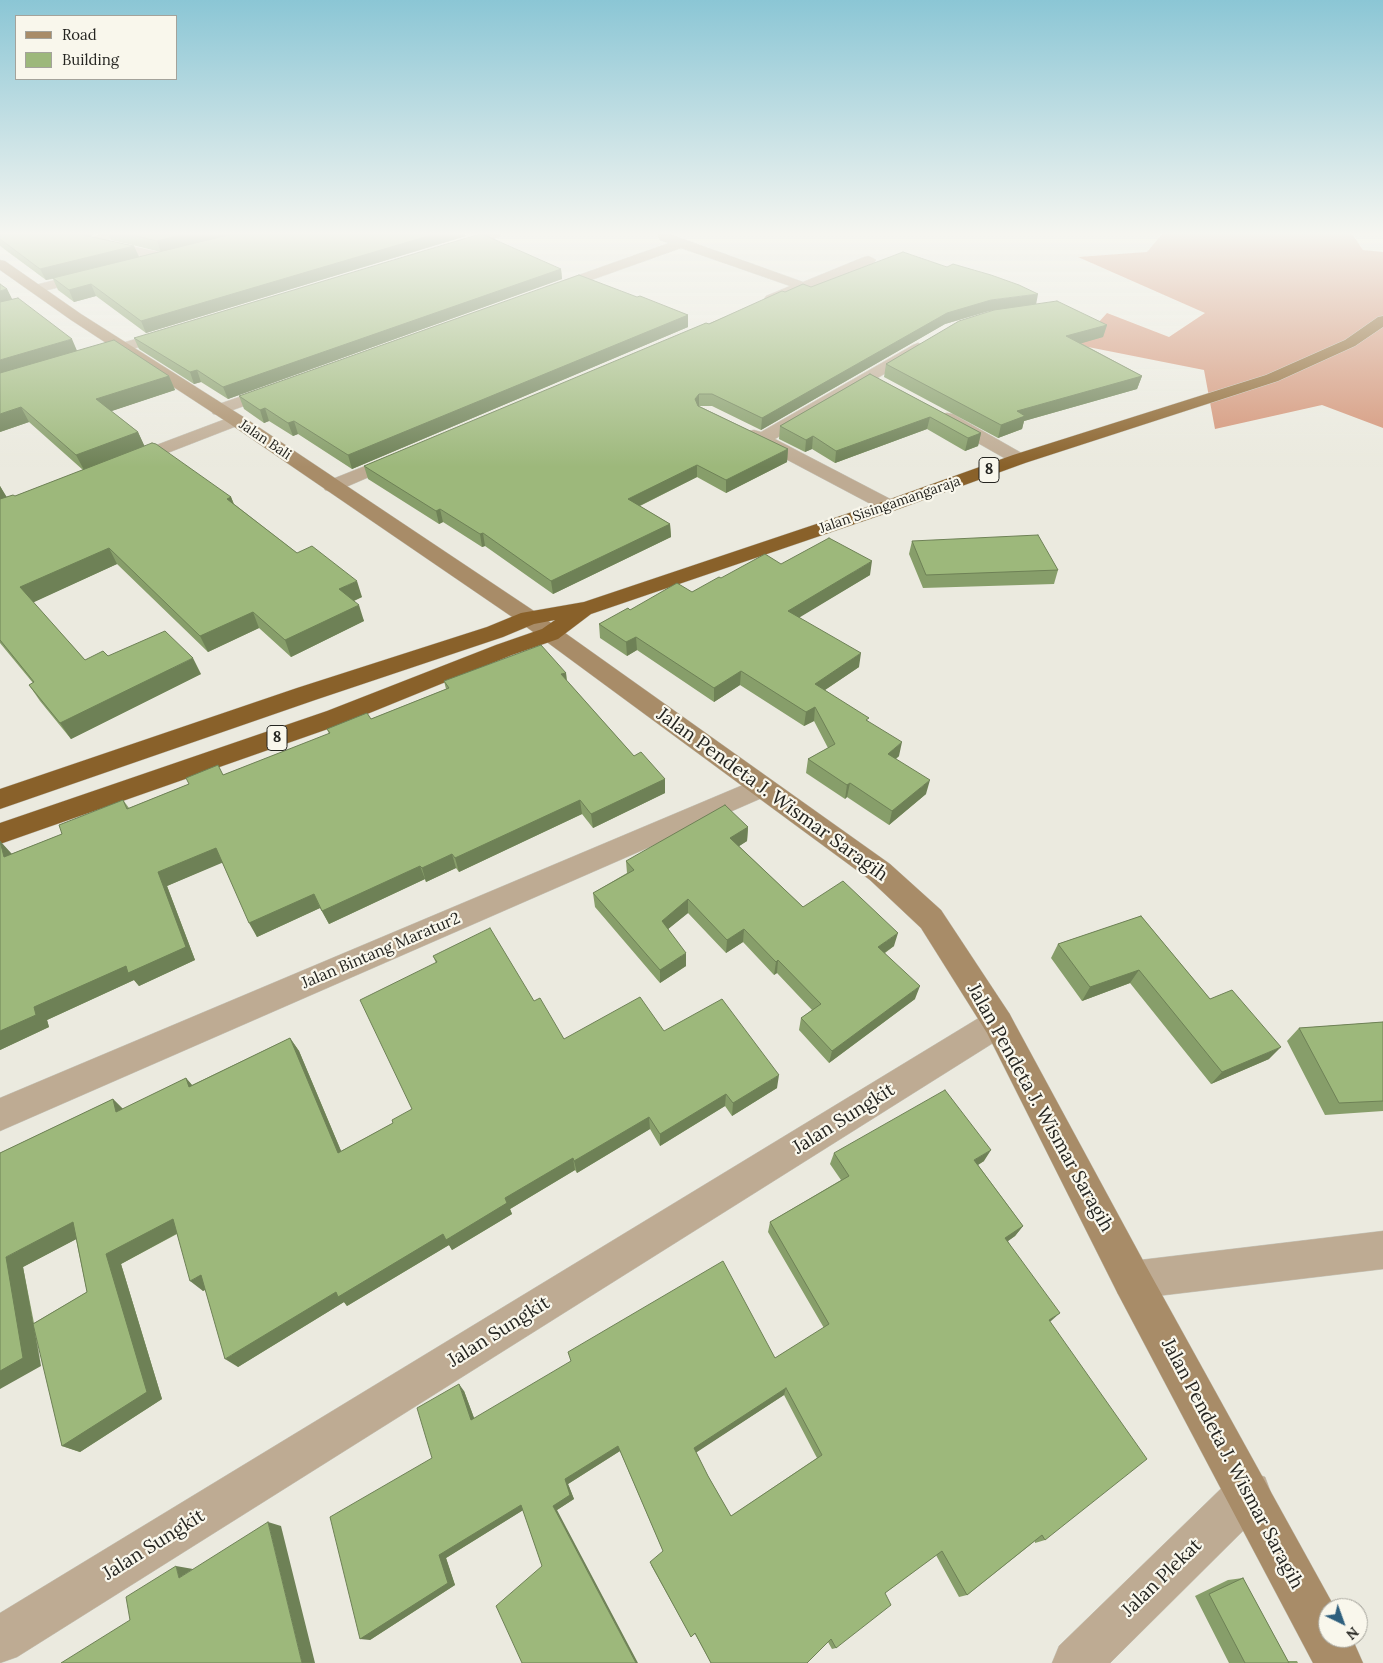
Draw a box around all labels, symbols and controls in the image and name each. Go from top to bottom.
legend [15,15,178,80]
text: Road [62,25,97,44]
text: Building [62,50,119,69]
street label: Jalan Bali [236,417,294,463]
road number: 8 [979,458,999,482]
street label: Jalan Sisingamangaraja [817,473,963,537]
street label: Jalan Pendeta J. Wismar Saragih [652,703,892,887]
road number: 8 [267,726,287,750]
street label: Jalan Bintang Maratur2 [299,909,463,993]
street label: Jalan Pendeta J. Wismar Saragih [962,980,1118,1236]
street label: Jalan Sungkit [789,1079,899,1159]
street label: Jalan Sungkit [444,1292,554,1372]
street label: Jalan Pendeta J. Wismar Saragih [1156,1335,1308,1593]
street label: Jalan Sungkit [99,1505,209,1585]
street label: Jalan Plekat [1117,1534,1207,1622]
north arrow [1318,1598,1368,1648]
text: N [1342,1623,1362,1644]

